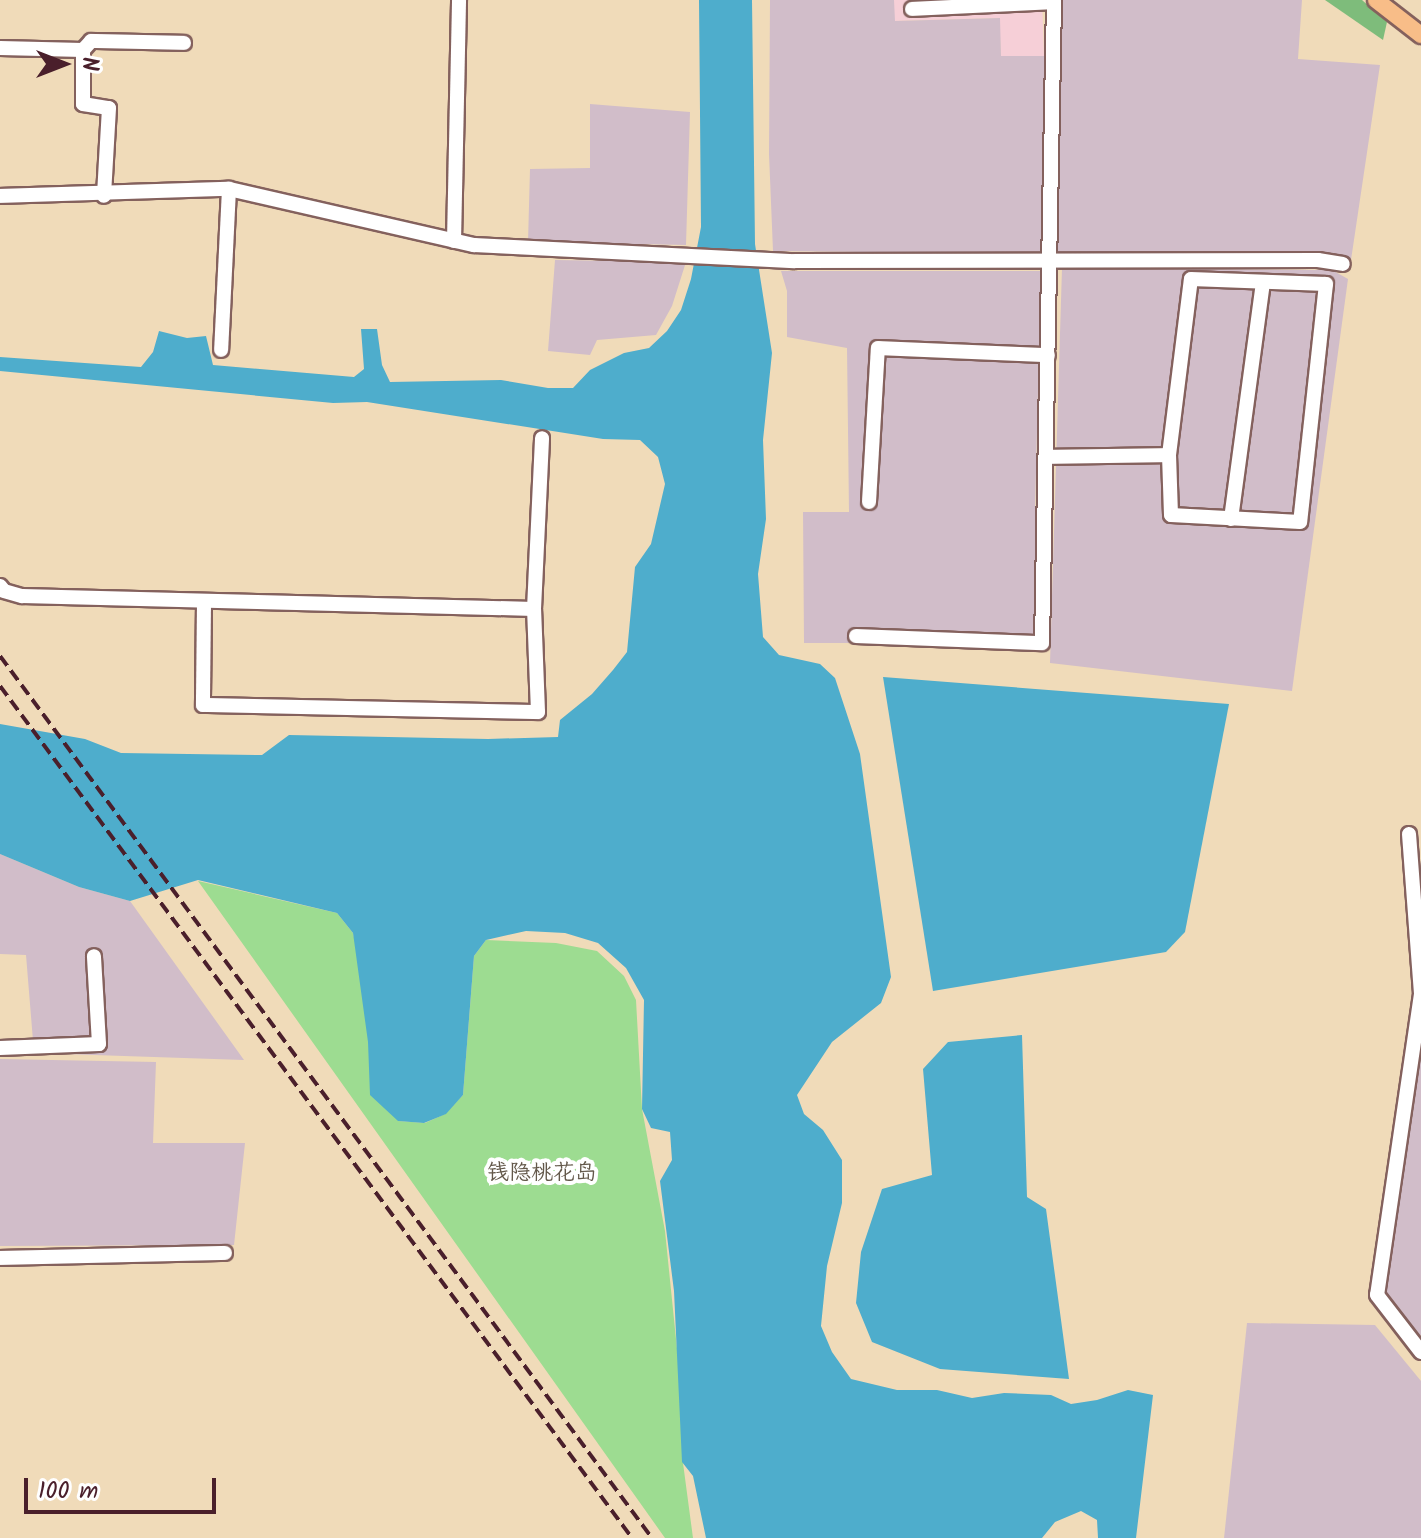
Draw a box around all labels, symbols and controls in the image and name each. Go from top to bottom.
north arrow [24,24,104,104]
text: N [71,57,106,71]
park label: 钱隐桃花岛 [487,1161,597,1187]
scale bar [28,1462,220,1512]
text: 100 m [38,1472,98,1511]

